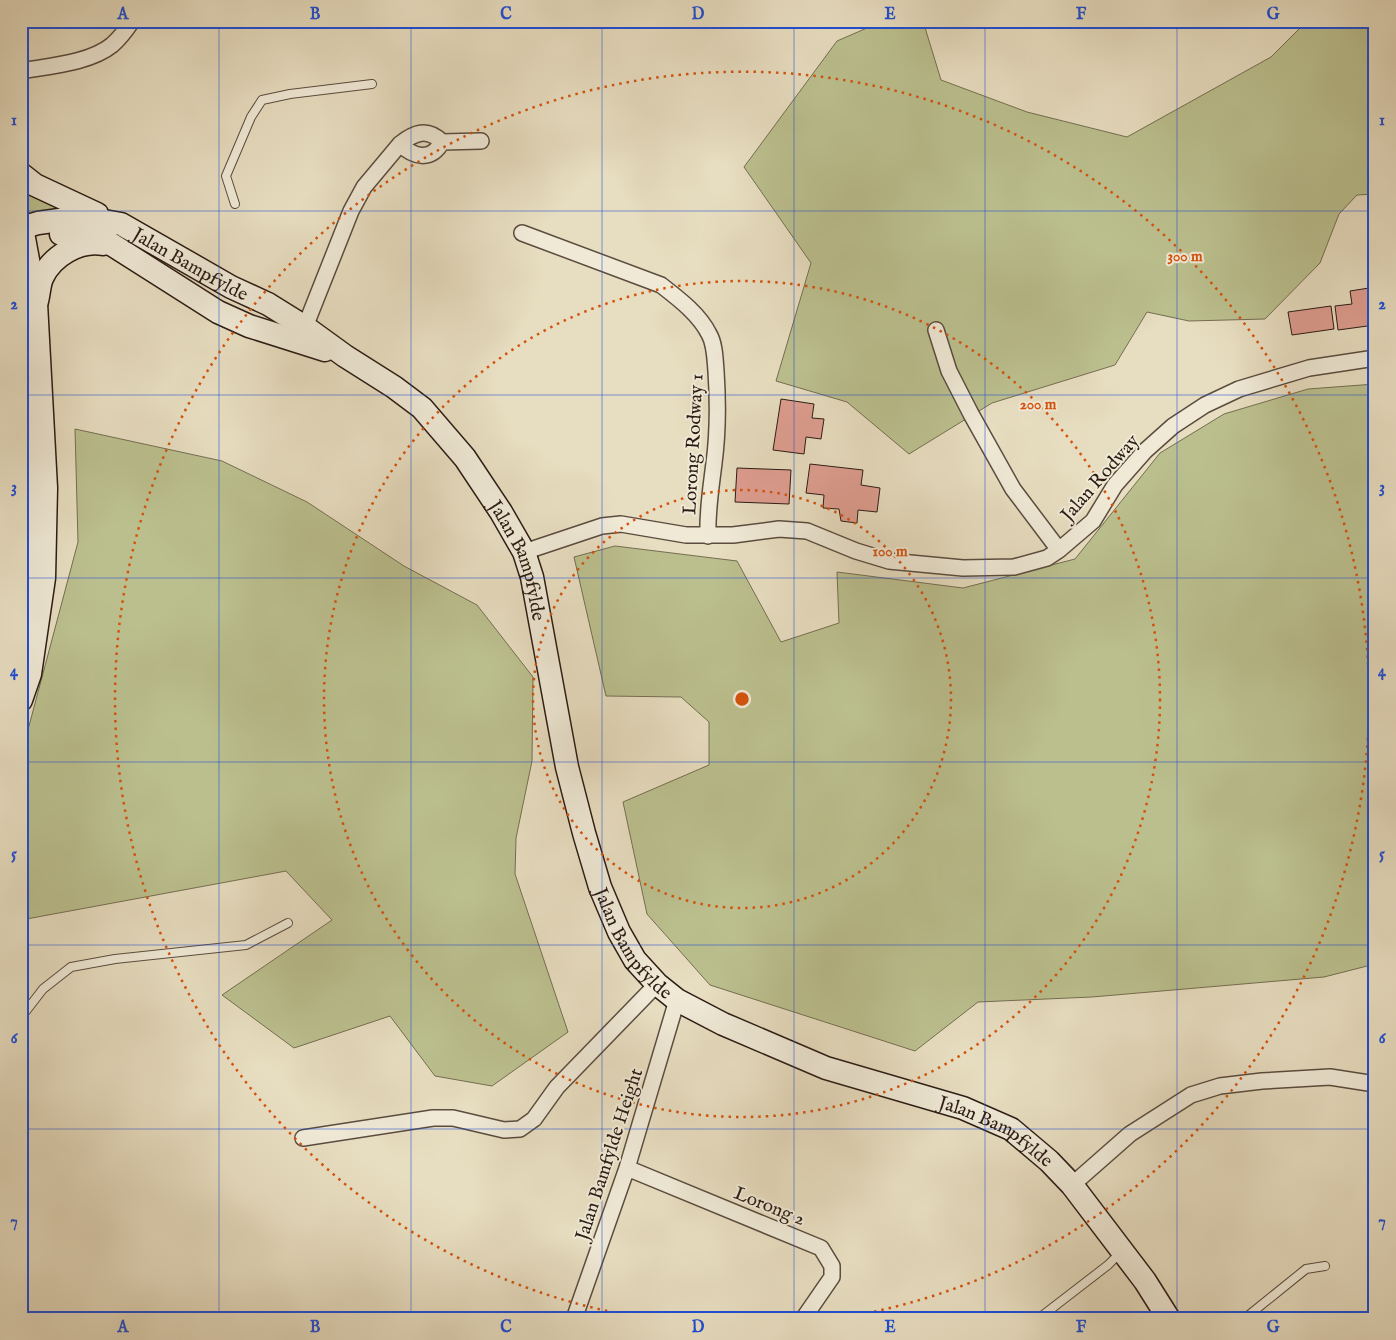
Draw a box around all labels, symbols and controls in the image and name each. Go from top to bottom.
text: A [117,5,130,25]
text: B [310,5,321,25]
text: C [500,5,512,25]
text: D [692,5,705,25]
text: E [884,5,896,25]
text: F [1076,5,1087,25]
text: G [1267,5,1280,25]
text: 1 [11,111,17,131]
text: 1 [1379,111,1385,131]
street label: Jalan Bampfylde [126,222,252,307]
text: 300 m [1167,247,1203,266]
text: 2 [10,295,18,315]
text: 2 [1378,295,1386,315]
street label: Lorong Rodway 1 [678,373,710,515]
text: 200 m [1020,395,1057,414]
street label: Jalan Rodway [1055,429,1145,528]
text: 3 [11,478,17,498]
text: 3 [1379,478,1385,498]
street label: Jalan Bampfylde [481,494,550,623]
text: 100 m [872,542,908,561]
text: 4 [10,662,19,682]
text: 4 [1378,662,1387,682]
centre of rings [733,690,751,708]
text: 5 [11,845,17,865]
text: 5 [1379,845,1385,865]
street label: Jalan Bampfylde [587,883,677,1006]
text: 6 [11,1029,19,1049]
text: 6 [1379,1029,1387,1049]
street label: Jalan Bamfylde Height [570,1065,649,1246]
street label: Jalan Bampfylde [934,1091,1058,1173]
street label: Lorong 2 [730,1182,808,1232]
text: 7 [10,1212,18,1232]
text: 7 [1378,1212,1386,1232]
text: A [117,1318,130,1338]
text: B [310,1318,321,1338]
text: C [500,1318,512,1338]
text: D [692,1318,705,1338]
text: E [884,1318,896,1338]
text: F [1076,1318,1087,1338]
text: G [1267,1318,1280,1338]

